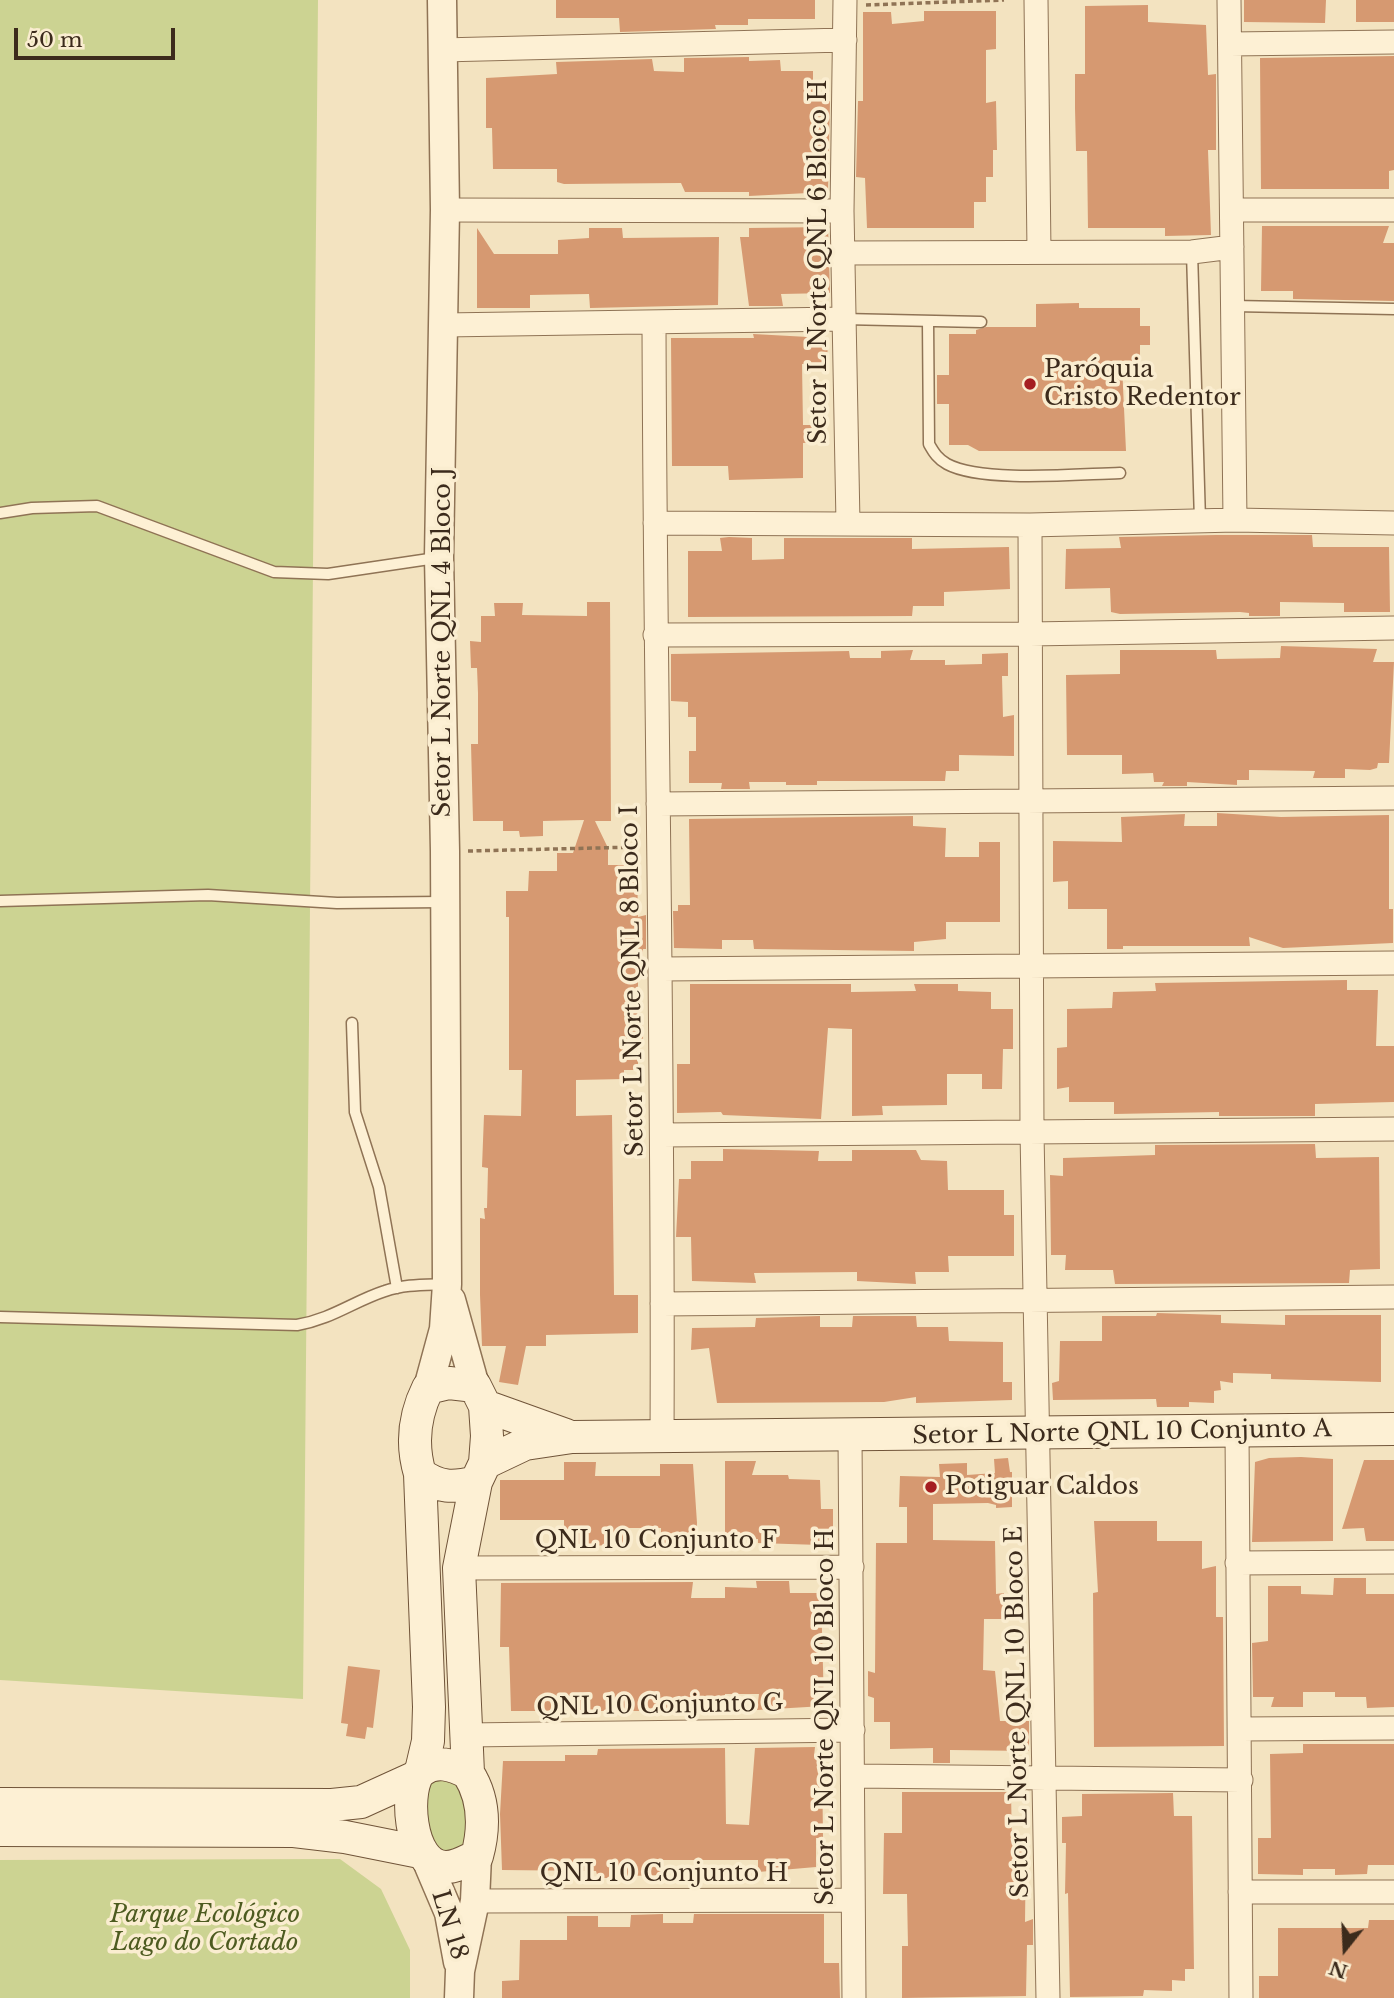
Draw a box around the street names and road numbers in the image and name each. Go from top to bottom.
street label: Setor L Norte QNL 6 Bloco H [805,80,833,444]
street label: Setor L Norte QNL 4 Bloco J [429,467,457,817]
street label: Setor L Norte QNL 8 Bloco I [616,805,650,1157]
street label: Setor L Norte QNL 10 Conjunto A [912,1415,1332,1451]
street label: Setor L Norte QNL 10 Bloco E [1000,1526,1036,1898]
street label: QNL 10 Conjunto F [535,1527,777,1555]
street label: Setor L Norte QNL 10 Bloco H [812,1528,840,1906]
street label: QNL 10 Conjunto G [536,1689,784,1723]
street label: QNL 10 Conjunto H [540,1860,788,1888]
street label: LN 18 [425,1887,473,1963]

